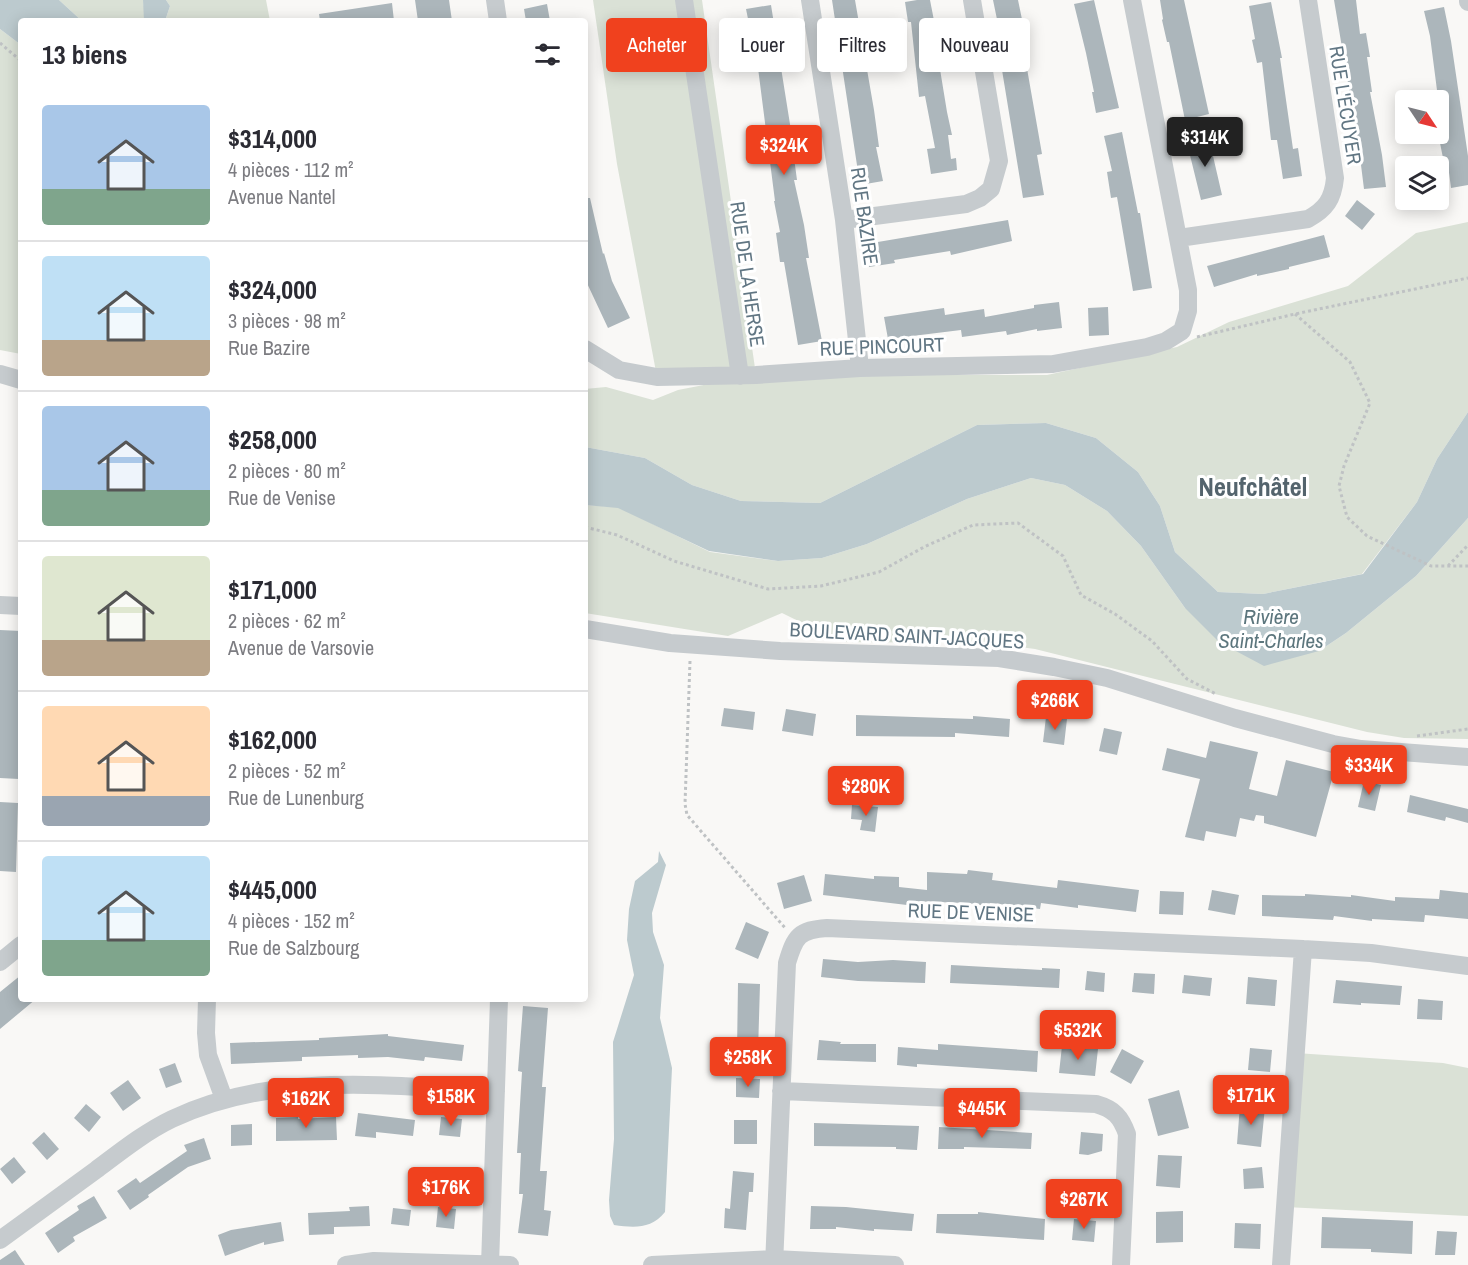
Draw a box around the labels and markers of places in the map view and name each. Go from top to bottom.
pin: $314K [1163,117,1247,168]
pin: $324K [742,125,826,176]
pin: $266K [1013,680,1097,731]
pin: $334K [1327,745,1411,796]
pin: $280K [824,766,908,817]
pin: $532K [1036,1010,1120,1061]
pin: $258K [706,1037,790,1088]
pin: $171K [1209,1075,1293,1126]
pin: $158K [409,1076,493,1127]
pin: $162K [264,1078,348,1129]
pin: $445K [940,1088,1024,1139]
pin: $176K [404,1167,488,1218]
pin: $267K [1042,1179,1126,1230]

